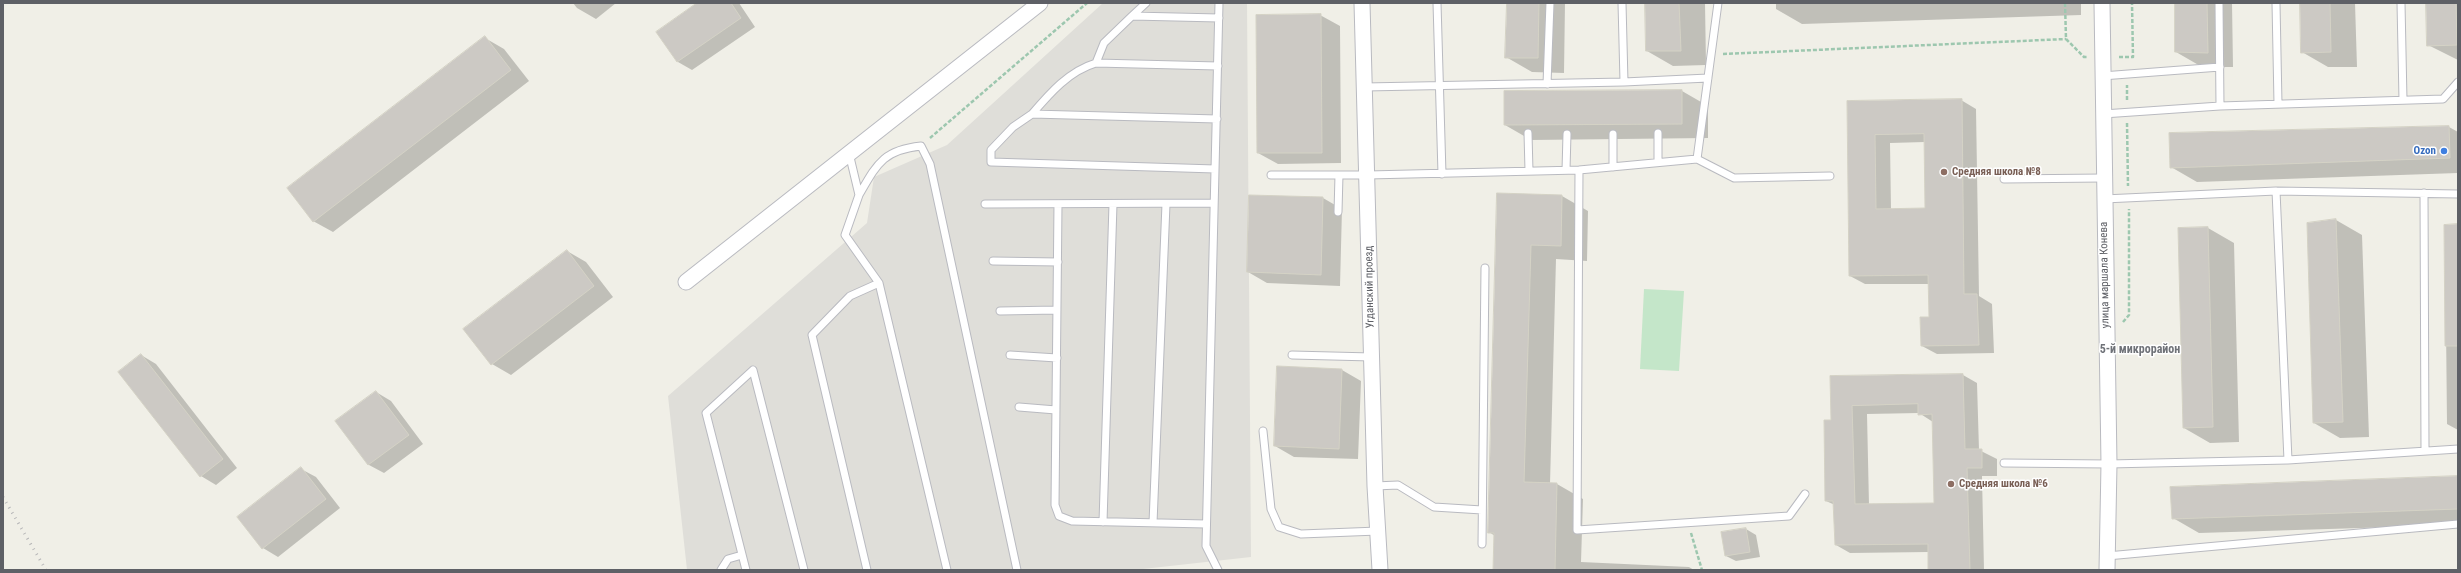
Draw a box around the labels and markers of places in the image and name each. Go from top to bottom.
place label: Ozon [2414,144,2436,158]
marker: Ozon [2439,146,2449,156]
place label: Средняя школа №8 [1952,165,2041,179]
marker: Средняя школа №8 [1939,167,1949,177]
place label: Средняя школа №6 [1959,477,2048,491]
marker: Средняя школа №6 [1946,479,1956,489]

